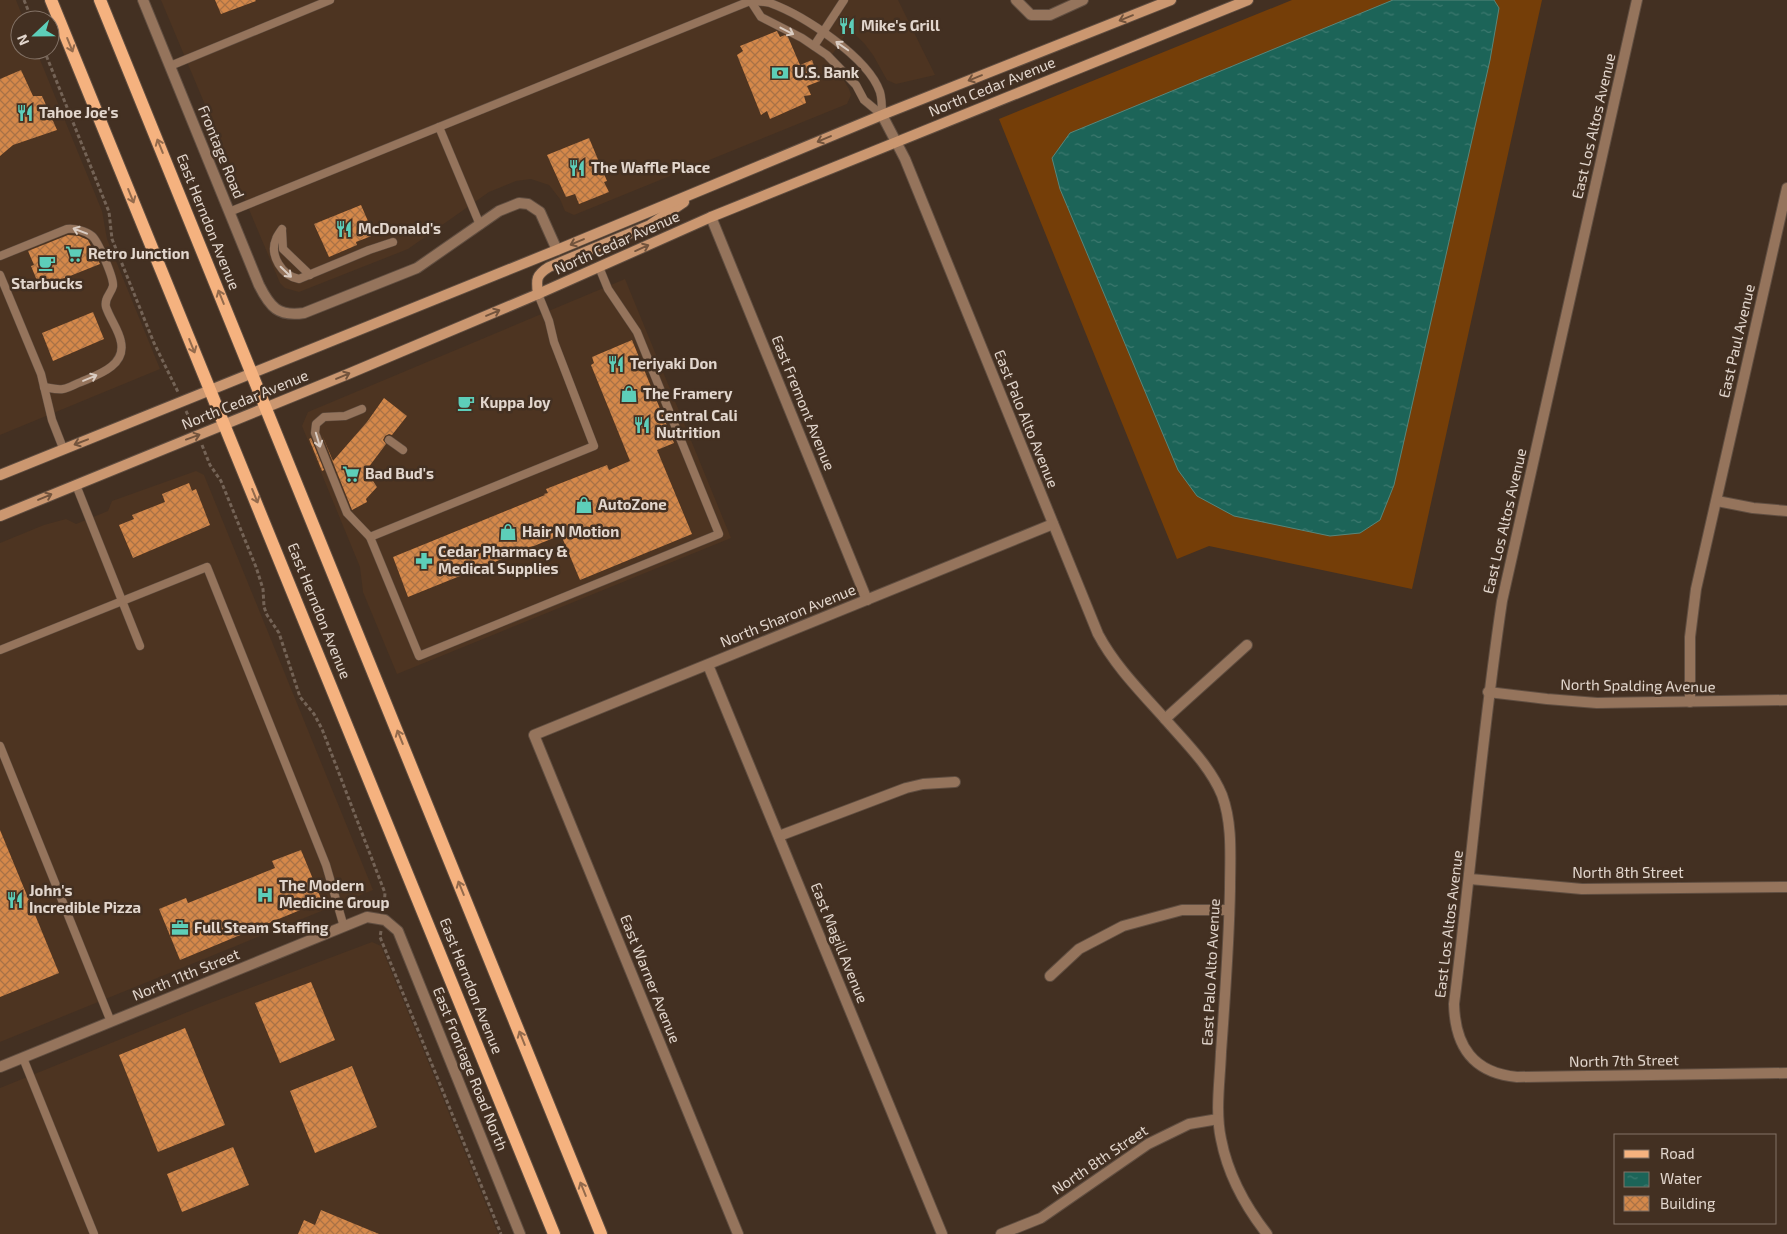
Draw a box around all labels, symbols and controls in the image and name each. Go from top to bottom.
north arrow [10,10,60,60]
one-way arrow [1119,14,1134,23]
restaurant icon: Mike's Grill [837,16,857,36]
place label: Mike's Grill [861,16,940,34]
one-way arrow [780,26,795,36]
text: N [13,32,32,48]
one-way arrow [65,37,75,52]
one-way arrow [835,41,849,51]
street label: East Los Altos Avenue [1568,51,1619,200]
street label: North Cedar Avenue [926,52,1058,120]
bank icon: U.S. Bank [770,63,790,83]
place label: U.S. Bank [794,63,860,81]
one-way arrow [968,74,983,83]
street label: Frontage Road [195,102,249,201]
restaurant icon: Tahoe Joe's [15,103,35,123]
place label: Tahoe Joe's [39,103,118,121]
one-way arrow [817,135,832,144]
one-way arrow [155,139,164,154]
street label: East Herndon Avenue [173,151,244,292]
restaurant icon: The Waffle Place [567,158,587,178]
place label: The Waffle Place [591,158,710,176]
one-way arrow [127,188,136,203]
street label: North Cedar Avenue [551,206,682,278]
restaurant icon: McDonald's [334,219,354,239]
place label: McDonald's [358,219,441,237]
one-way arrow [73,226,88,236]
one-way arrow [570,237,585,247]
one-way arrow [634,243,649,253]
supermarket icon: Retro Junction [64,244,84,264]
place label: Retro Junction [88,244,190,262]
cafe icon: Starbucks [37,253,57,273]
one-way arrow [280,266,292,278]
place label: Starbucks [11,274,83,292]
street label: East Paul Avenue [1714,282,1758,399]
one-way arrow [216,289,225,305]
one-way arrow [485,308,500,318]
street label: East Fremont Avenue [769,332,839,473]
one-way arrow [188,338,197,353]
street label: East Palo Alto Avenue [991,347,1063,490]
restaurant icon: Teriyaki Don [606,354,626,374]
place label: Teriyaki Don [630,354,717,373]
street label: North Cedar Avenue [179,365,311,433]
one-way arrow [335,371,350,381]
one-way arrow [82,372,97,382]
shop icon: The Framery [619,384,639,404]
place label: The Framery [643,384,733,403]
cafe icon: Kuppa Joy [456,393,476,413]
place label: Kuppa Joy [480,393,551,412]
place label: Central Cali Nutrition [656,406,738,441]
restaurant icon: Central Cali Nutrition [632,415,652,435]
one-way arrow [184,432,200,441]
one-way arrow [313,432,323,448]
one-way arrow [74,438,89,447]
street label: East Los Altos Avenue [1479,446,1530,595]
supermarket icon: Bad Bud's [341,464,361,484]
place label: Bad Bud's [365,464,434,482]
one-way arrow [250,488,260,503]
one-way arrow [37,492,52,502]
shop icon: AutoZone [574,495,594,515]
place label: AutoZone [598,495,667,513]
shop icon: Hair N Motion [498,522,518,542]
place label: Hair N Motion [522,522,619,540]
street label: East Herndon Avenue [284,540,355,681]
place label: Cedar Pharmacy & Medical Supplies [438,542,568,577]
pharmacy icon: Cedar Pharmacy & Medical Supplies [414,551,434,571]
street label: North Sharon Avenue [717,580,858,650]
street label: North Spalding Avenue [1560,675,1716,695]
one-way arrow [395,730,404,745]
street label: East Los Altos Avenue [1430,849,1466,999]
street label: North 8th Street [1572,863,1684,881]
place label: The Modern Medicine Group [279,876,390,911]
one-way arrow [456,880,465,896]
street label: East Magill Avenue [807,880,872,1006]
place label: John's Incredible Pizza [29,881,141,916]
hospital icon: The Modern Medicine Group [255,885,275,905]
restaurant icon: John's Incredible Pizza [5,890,25,910]
street label: East Palo Alto Avenue [1197,898,1223,1046]
street label: East Warner Avenue [617,912,685,1046]
street label: East Herndon Avenue [436,915,507,1056]
office icon: Full Steam Staffing [170,918,190,938]
place label: Full Steam Staffing [194,918,329,936]
street label: North 11th Street [129,944,242,1004]
street label: East Frontage Road North [430,984,512,1153]
one-way arrow [517,1031,526,1046]
street label: North 7th Street [1569,1050,1679,1070]
street label: North 8th Street [1048,1120,1151,1198]
legend [1614,1134,1777,1224]
text: Road [1660,1144,1695,1162]
text: Water [1660,1169,1702,1187]
one-way arrow [578,1182,587,1197]
text: Building [1660,1194,1716,1212]

